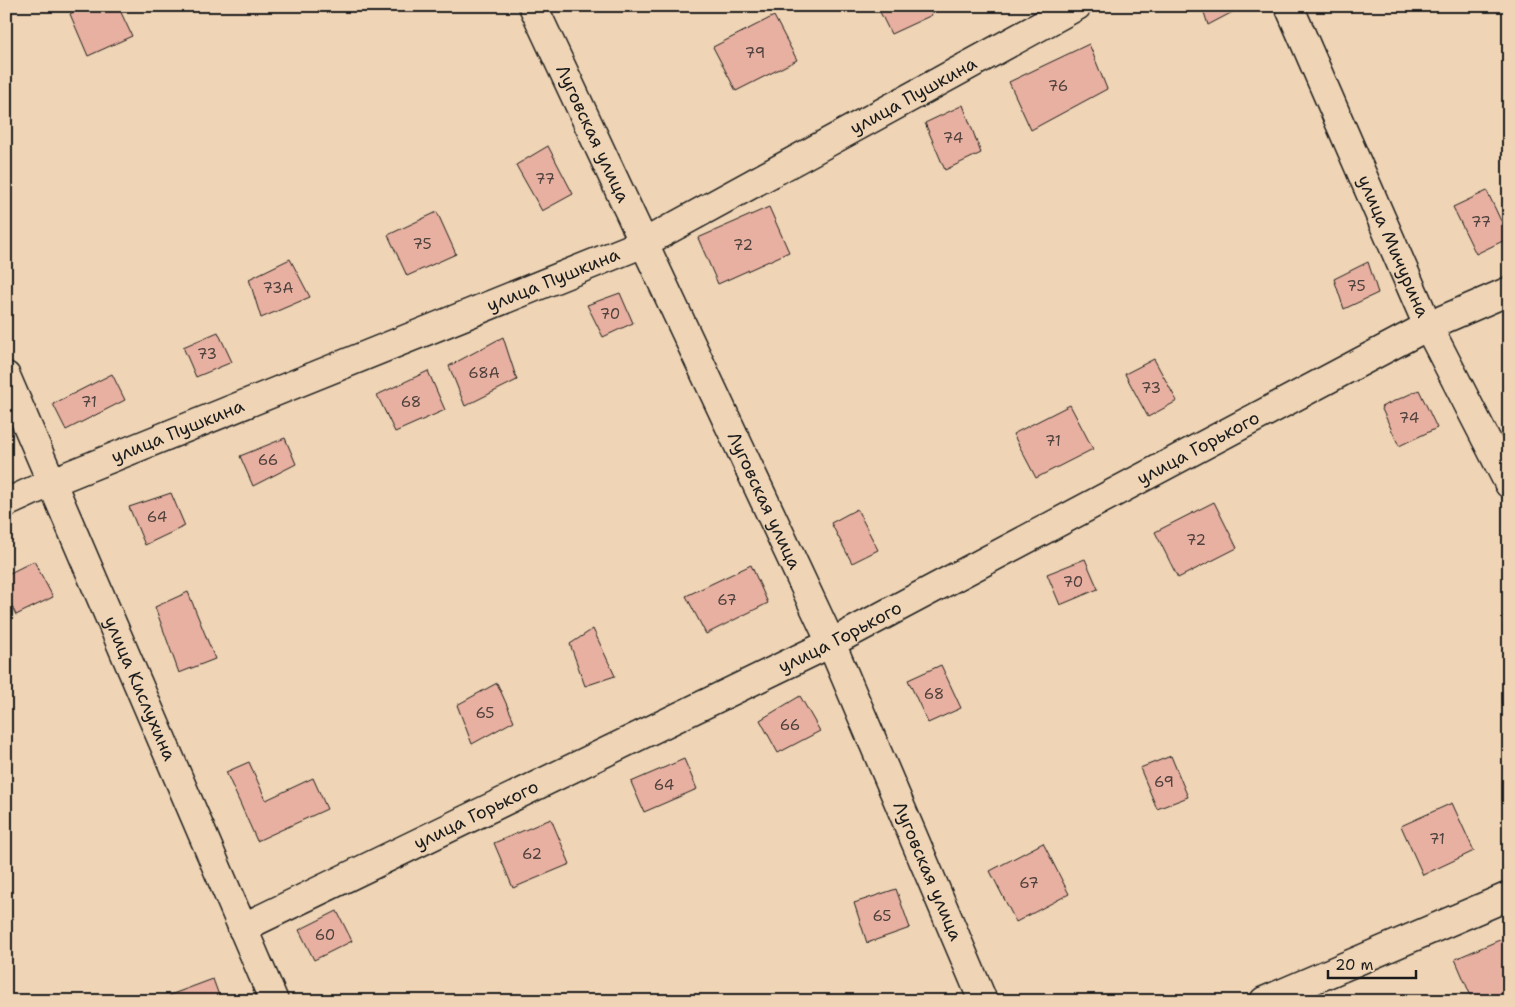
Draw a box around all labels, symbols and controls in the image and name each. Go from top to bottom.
house number: 79 [745,43,765,63]
street label: улица Пушкина [846,51,981,140]
street label: Луговская улица [550,61,635,206]
house number: 76 [1048,76,1068,96]
house number: 74 [943,128,963,148]
house number: 77 [535,169,555,189]
street label: улица Мичурина [1352,171,1435,321]
house number: 77 [1471,212,1491,232]
house number: 75 [412,234,432,254]
house number: 72 [733,235,753,255]
street label: улица Пушкина [483,242,623,317]
house number: 75 [1346,276,1366,296]
house number: 73А [263,278,294,298]
house number: 70 [600,304,620,324]
house number: 73 [197,344,217,364]
house number: 68А [468,363,500,383]
house number: 73 [1141,378,1161,398]
house number: 71 [81,392,97,412]
house number: 68 [401,392,421,412]
street label: улица Пушкина [108,394,248,469]
street label: улица Горького [1132,406,1264,491]
house number: 74 [1399,408,1419,428]
street label: Луговская улица [722,428,807,573]
house number: 71 [1045,431,1061,451]
house number: 66 [258,450,278,470]
house number: 64 [147,507,167,527]
house number: 72 [1186,530,1206,550]
house number: 70 [1063,572,1083,592]
house number: 67 [717,590,737,610]
street label: улица Горького [774,596,906,679]
street label: улица Кислухина [98,612,182,765]
house number: 68 [924,684,944,704]
house number: 65 [475,703,495,723]
house number: 66 [780,715,800,735]
house number: 69 [1154,772,1174,792]
street label: улица Горького [410,774,542,855]
house number: 64 [654,775,674,795]
street label: Луговская улица [888,798,968,944]
house number: 71 [1429,829,1445,849]
house number: 62 [522,844,542,864]
house number: 67 [1019,873,1039,893]
house number: 65 [872,906,892,926]
house number: 60 [315,925,335,945]
scale bar [1328,947,1415,979]
text: 20 m [1335,955,1374,975]

